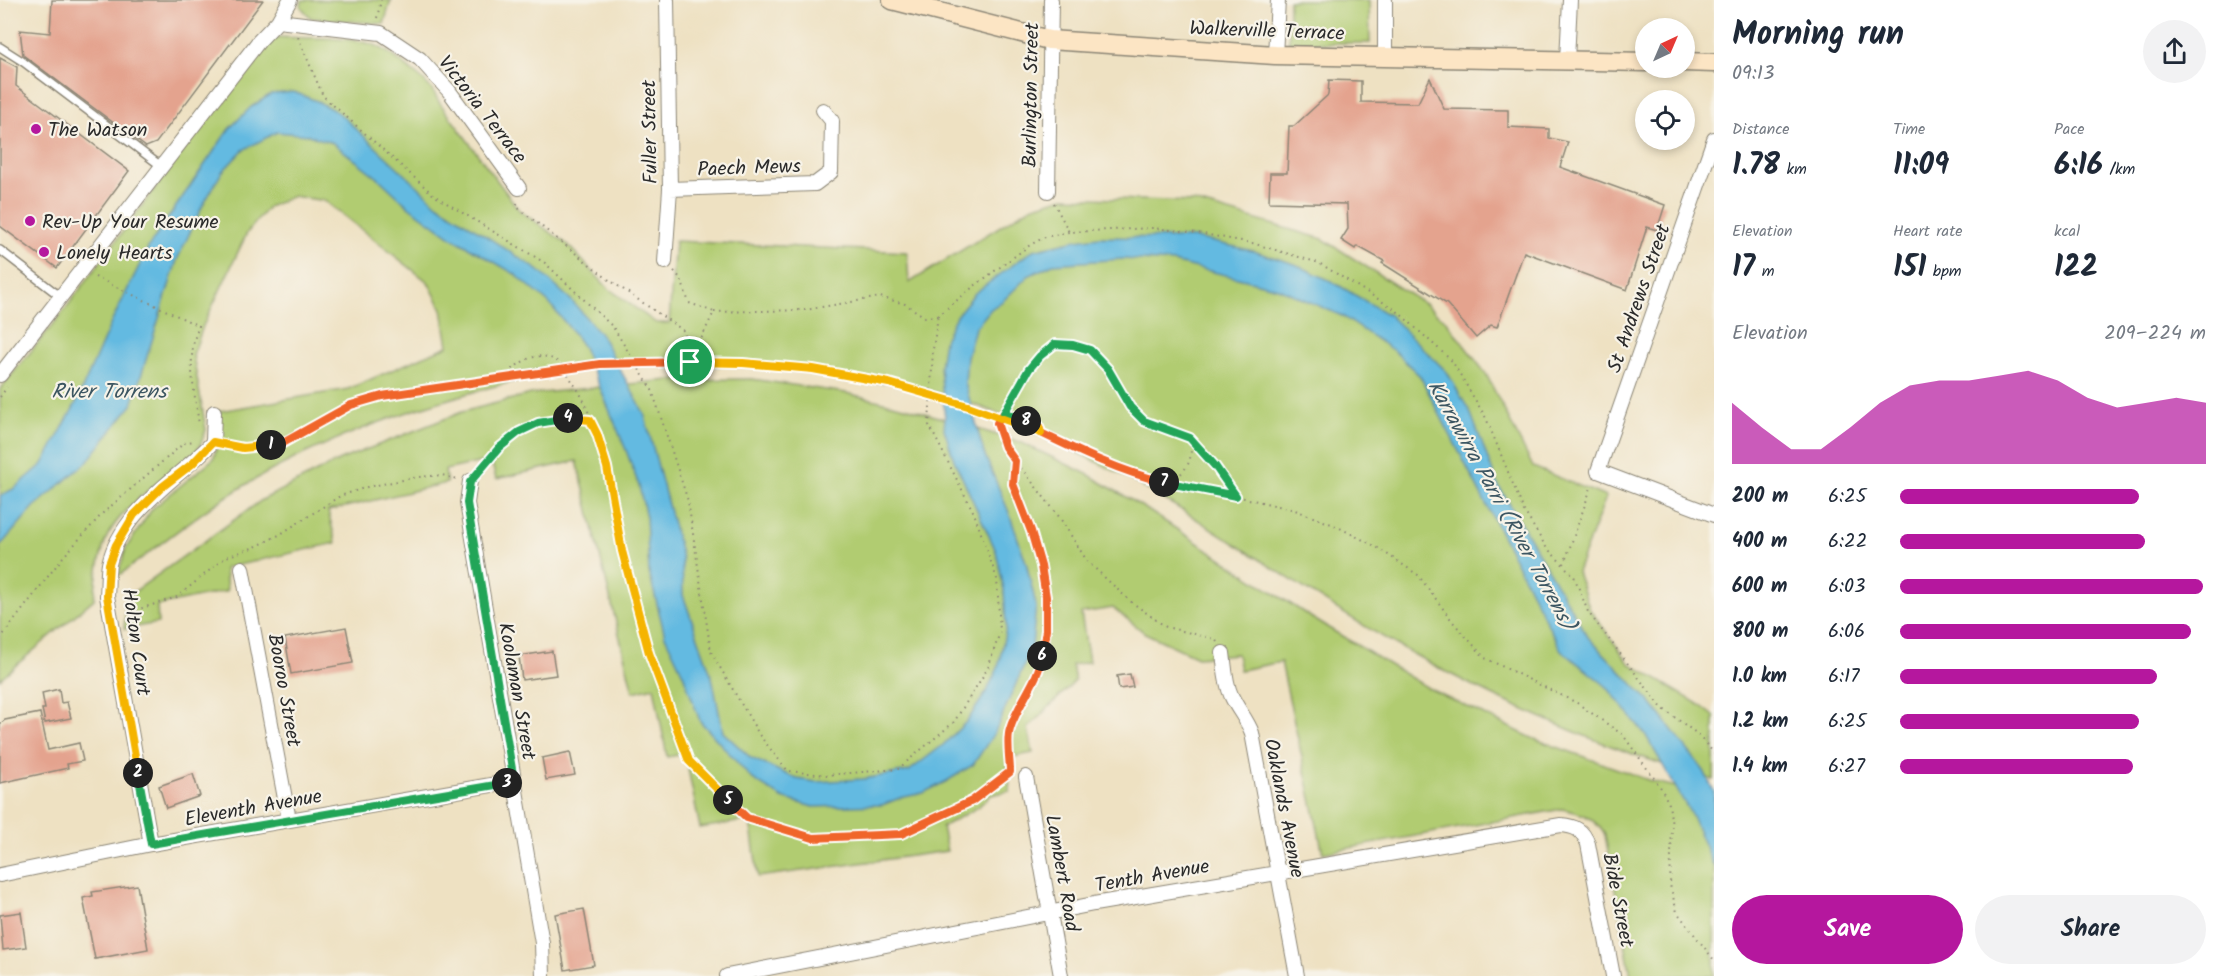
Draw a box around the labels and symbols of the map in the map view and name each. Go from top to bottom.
street label: Walkerville Terrace [1189,13,1345,51]
north arrow [1635,18,1695,78]
street label: Burlington Street [1015,22,1049,168]
street label: Victoria Terrace [429,49,534,171]
street label: Fuller Street [634,79,668,184]
place label: The Watson [48,115,147,147]
marker: The Watson [29,122,43,136]
street label: Paech Mews [697,151,802,187]
place label: Rev-Up Your Resume [42,207,218,239]
marker: Rev-Up Your Resume [23,214,37,228]
street label: St Andrews Street [1599,220,1680,377]
place label: Lonely Hearts [56,238,173,270]
marker: Lonely Hearts [37,245,51,259]
pin [664,336,715,387]
water label: Karrawirra Parri (River Torrens) [1418,374,1585,639]
water label: River Torrens [51,376,169,409]
pin: 4 [553,403,583,433]
pin: 8 [1011,406,1041,436]
pin: 1 [256,430,286,460]
pin: 7 [1149,467,1179,497]
street label: Holton Court [112,587,158,698]
street label: Koolaman Street [488,620,544,763]
street label: Booroo Street [257,631,309,750]
pin: 6 [1027,641,1057,671]
street label: Oaklands Avenue [1254,736,1312,881]
pin: 2 [123,758,153,788]
pin: 3 [492,768,522,798]
street label: Eleventh Avenue [182,781,325,837]
pin: 5 [713,785,743,815]
street label: Lambert Road [1035,812,1087,935]
street label: Tenth Avenue [1093,851,1212,903]
street label: Bide Street [1592,851,1642,950]

